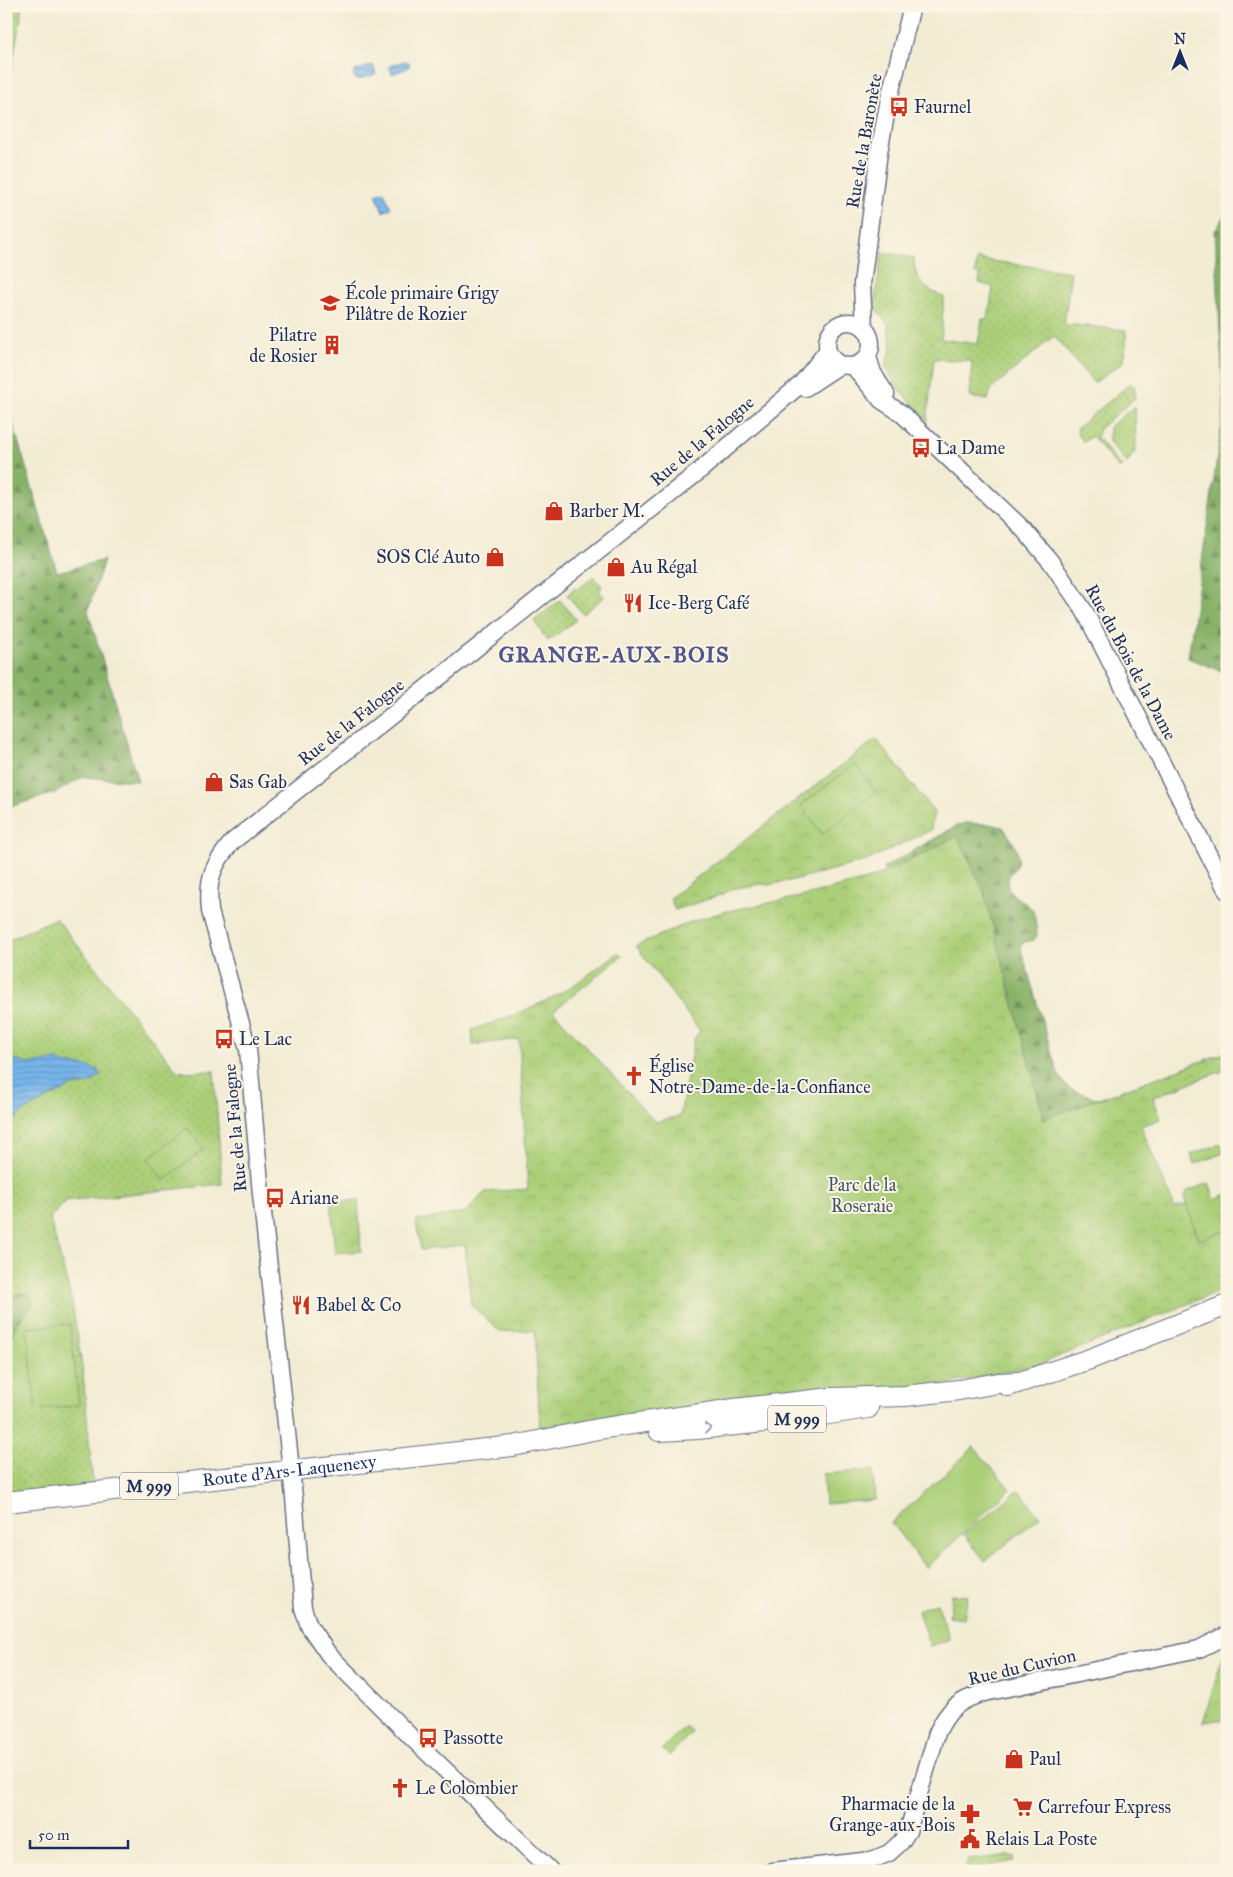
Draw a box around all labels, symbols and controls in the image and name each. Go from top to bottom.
north arrow [1156,28,1206,78]
text: N [1174,31,1186,48]
street label: Rue de la Baronète [841,72,887,210]
bus stop icon: Faurnel [888,96,910,118]
place label: Faurnel [914,96,972,118]
place label: École primaire Grigy Pilâtre de Rozier [345,280,499,325]
school or university icon: École primaire Grigy Pilâtre de Rozier [319,292,341,314]
place label: Pilatre de Rosier [249,324,317,367]
building icon: Pilatre de Rosier [321,334,343,356]
street label: Rue de la Falogne [646,391,759,492]
bus stop icon: La Dame [910,437,932,459]
place label: La Dame [936,437,1005,459]
shop icon: Barber M. [543,500,565,522]
place label: Barber M. [569,500,644,522]
place label: SOS Clé Auto [376,546,480,568]
shop icon: SOS Clé Auto [484,546,506,568]
shop icon: Au Régal [605,556,627,578]
place label: Au Régal [630,556,697,579]
street label: Rue du Bois de la Dame [1081,580,1181,744]
restaurant icon: Ice-Berg Café [622,592,644,614]
place label: Ice-Berg Café [648,592,750,615]
district label: GRANGE-AUX-BOIS [498,641,730,668]
street label: Rue de la Falogne [293,674,409,771]
shop icon: Sas Gab [203,771,225,793]
place label: Sas Gab [229,771,287,793]
bus stop icon: Le Lac [213,1028,235,1050]
place label: Le Lac [239,1028,293,1050]
place label: Église Notre-Dame-de-la-Confiance [649,1053,871,1098]
street label: Rue de la Falogne [218,1063,253,1193]
church icon: Église Notre-Dame-de-la-Confiance [623,1065,645,1087]
park label: Parc de la Roseraie [828,1174,897,1217]
bus stop icon: Ariane [264,1187,286,1209]
place label: Ariane [289,1187,339,1209]
restaurant icon: Babel & Co [290,1294,312,1316]
place label: Babel & Co [316,1294,401,1316]
road number: M 999 [768,1406,826,1432]
one-way arrow [704,1423,712,1434]
street label: Route d'Ars-Laquenexy [201,1450,378,1491]
road number: M 999 [120,1472,178,1500]
street label: Rue du Cuvion [966,1644,1078,1690]
bus stop icon: Passotte [417,1727,439,1749]
place label: Passotte [443,1727,503,1749]
shop icon: Paul [1003,1748,1025,1770]
place label: Paul [1029,1748,1061,1770]
church icon: Le Colombier [389,1777,411,1799]
place label: Le Colombier [415,1777,518,1799]
place label: Pharmacie de la Grange-aux-Bois [829,1793,955,1837]
supermarket icon: Carrefour Express [1012,1796,1034,1818]
place label: Carrefour Express [1038,1796,1171,1818]
pharmacy icon: Pharmacie de la Grange-aux-Bois [959,1803,981,1825]
scale bar [30,1817,128,1849]
text: 50 m [38,1826,70,1844]
public building icon: Relais La Poste [959,1828,981,1850]
place label: Relais La Poste [985,1828,1097,1850]

